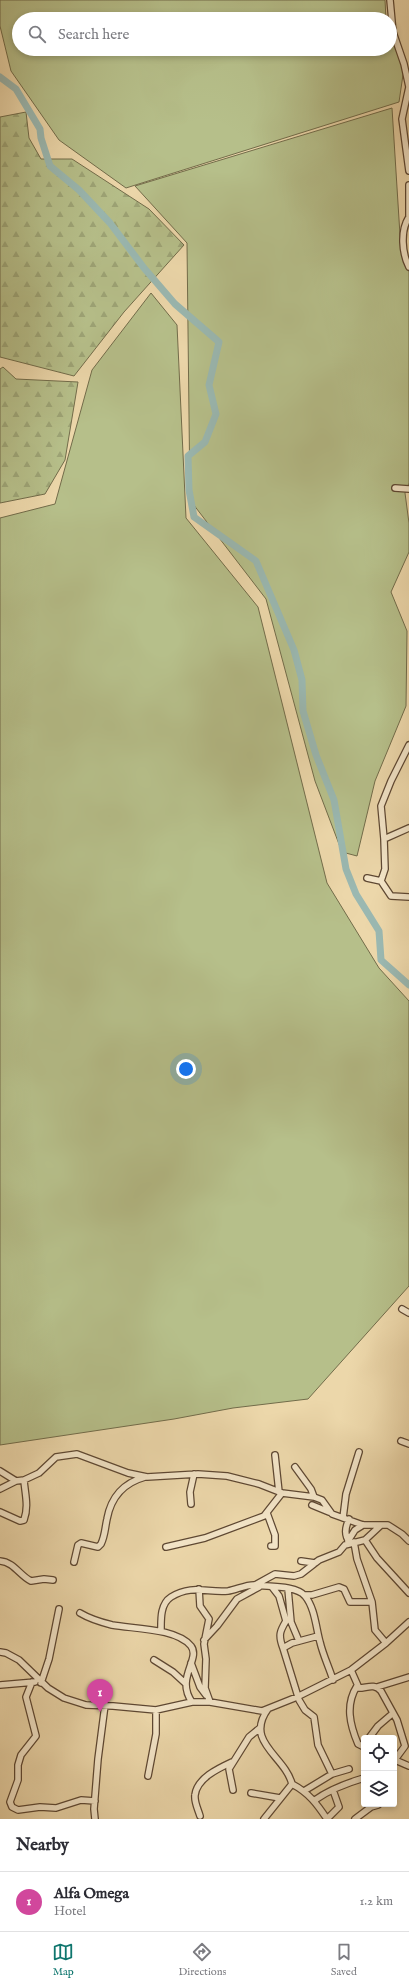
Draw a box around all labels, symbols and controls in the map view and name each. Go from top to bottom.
search box [12,12,397,56]
icon: search [26,23,48,45]
text: Search here [58,25,129,44]
your location [176,1059,196,1079]
pin: 1 [87,1679,113,1712]
map controls [361,1735,397,1807]
button: locate [361,1735,397,1771]
button: layers [361,1771,397,1807]
text: Nearby [16,1835,69,1856]
text: Alfa Omega [54,1884,129,1903]
text: 1 [27,1893,31,1910]
text: 1.2 km [359,1893,393,1910]
text: Hotel [54,1903,86,1920]
tab: Map [52,1941,74,1979]
tab: Directions [179,1941,226,1979]
tab: Saved [331,1941,357,1979]

